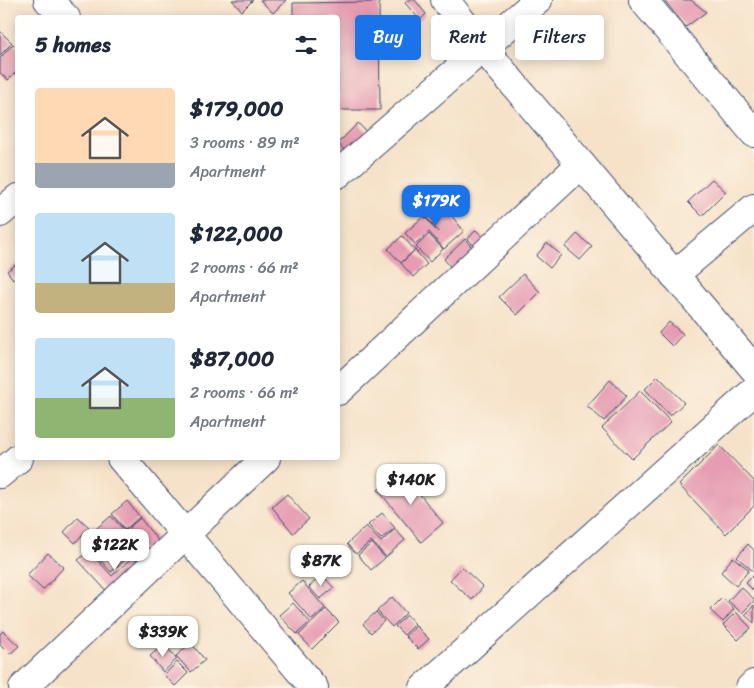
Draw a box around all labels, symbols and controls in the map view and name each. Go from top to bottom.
chip: Buy [355,15,421,60]
chip: Rent [431,15,505,60]
chip: Filters [515,15,604,60]
text: 5 homes [35,26,111,64]
icon: filters [292,31,320,59]
text: $179,000 [190,90,284,128]
icon: home [75,108,135,168]
text: 3 rooms · 89 m² [190,128,299,157]
text: Apartment [190,157,266,186]
pin: $179K [401,184,471,227]
text: $179K [413,186,459,215]
text: $122,000 [190,215,283,253]
icon: home [75,233,135,293]
text: 2 rooms · 66 m² [190,253,299,282]
text: Apartment [190,282,266,311]
text: $87,000 [190,340,274,378]
icon: home [75,358,135,418]
text: 2 rooms · 66 m² [190,378,299,407]
text: Apartment [190,407,266,436]
pin: $140K [376,464,446,506]
text: $140K [387,465,435,494]
pin: $122K [80,528,150,571]
text: $122K [92,530,138,559]
pin: $87K [291,544,351,587]
text: $87K [301,546,341,575]
pin: $339K [128,616,198,658]
text: $339K [139,617,187,646]

